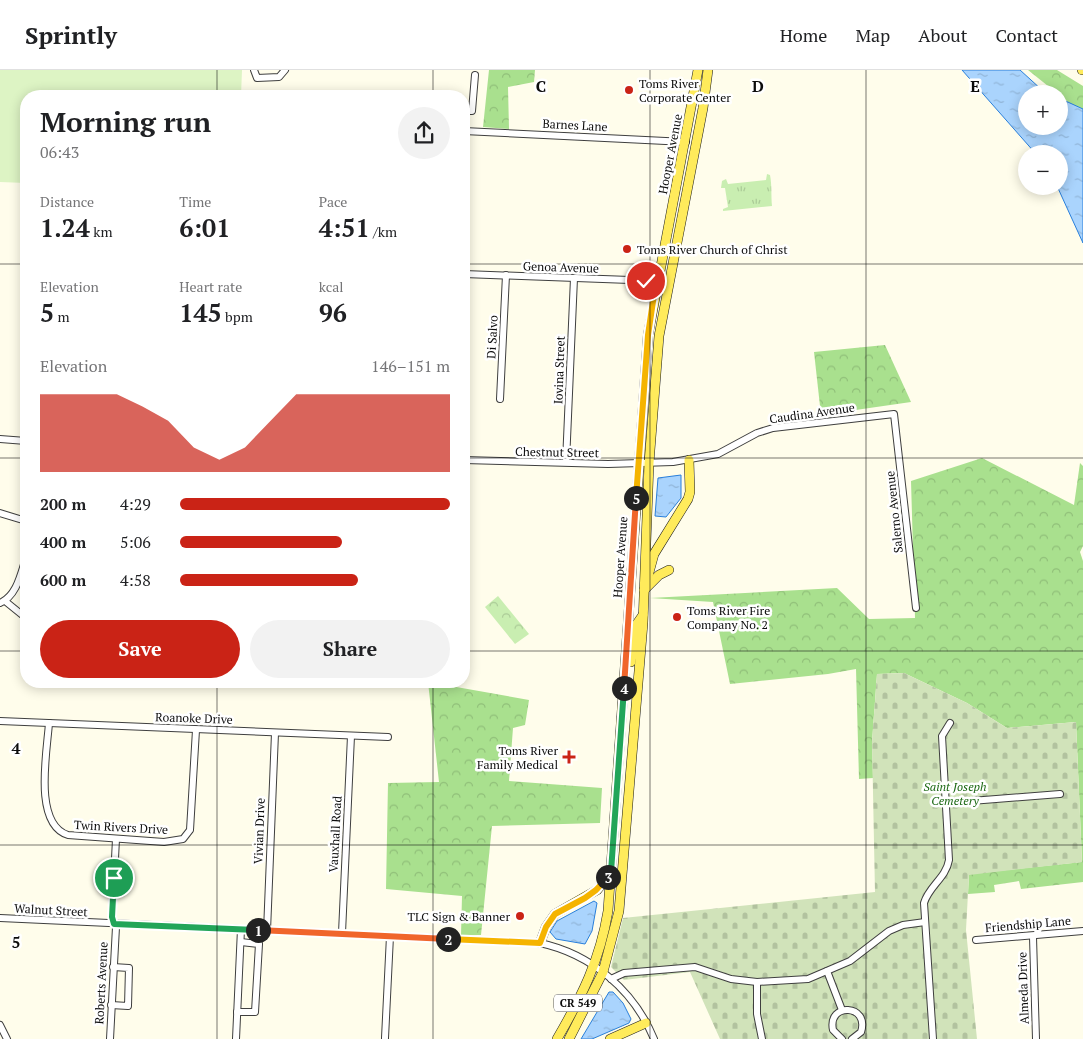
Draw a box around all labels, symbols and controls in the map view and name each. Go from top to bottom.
text: Sprintly [25,19,117,51]
text: Home [780,23,827,47]
text: Map [855,23,890,47]
text: About [918,23,967,47]
text: Contact [995,23,1058,47]
text: C [536,75,546,97]
text: D [752,75,764,97]
text: E [970,75,980,97]
place label: Toms River Corporate Center [639,76,731,105]
marker: Toms River Corporate Center [623,84,635,96]
map controls [1018,85,1068,195]
button: + [1018,85,1068,135]
text: Morning run [40,103,211,140]
button: share [398,107,450,159]
street label: Hooper Avenue [655,113,685,195]
street label: Barnes Lane [542,116,608,134]
text: 06:43 [40,141,79,163]
button: − [1018,145,1068,195]
text: Distance [40,192,94,211]
text: Time [179,192,211,211]
text: Pace [319,192,347,211]
text: 1.24 [40,211,90,244]
text: 6:01 [179,211,230,244]
text: 4:51 [319,211,370,244]
text: km [90,222,113,241]
text: /km [370,222,397,241]
place label: Toms River Church of Christ [637,242,788,257]
marker: Toms River Church of Christ [621,243,633,255]
street label: Genoa Avenue [523,258,599,276]
pin [625,260,667,302]
icon: check [632,267,660,295]
text: Elevation [40,277,99,296]
text: Heart rate [179,277,242,296]
text: kcal [319,277,344,296]
text: 5 [40,296,54,329]
text: 145 [179,296,222,329]
text: 96 [319,296,347,329]
text: m [54,307,70,326]
text: bpm [222,307,253,326]
street label: Di Salvo [483,314,501,359]
street label: Iovina Street [550,335,568,404]
text: Elevation [40,355,107,377]
text: 146–151 m [371,355,450,377]
street label: Caudina Avenue [768,400,856,426]
street label: Chestnut Street [515,444,600,460]
street label: Salerno Avenue [882,470,906,554]
pin: 5 [624,486,648,510]
text: 5 [633,489,640,508]
text: 200 m [40,493,86,515]
text: 4:29 [120,493,151,515]
street label: Hooper Avenue [610,516,630,598]
text: 400 m [40,531,86,553]
text: 5:06 [120,531,151,553]
text: 600 m [40,569,86,591]
text: 4:58 [120,569,151,591]
place label: Toms River Fire Company No. 2 [687,603,770,632]
marker: Toms River Fire Company No. 2 [671,611,683,623]
button: Save [40,620,240,678]
button: Share [250,620,450,678]
pin: 4 [612,676,636,700]
text: 4 [621,679,628,698]
street label: Roanoke Drive [155,709,233,727]
text: 4 [11,737,21,759]
place label: Toms River Family Medical [477,743,558,772]
marker: Toms River Family Medical [562,750,576,764]
park label: Saint Joseph Cemetery [923,779,987,808]
street label: Vauxhall Road [326,795,345,873]
street label: Vivian Drive [250,798,268,864]
street label: Twin Rivers Drive [74,817,168,837]
pin [93,857,135,899]
icon: arrive [100,864,128,892]
pin: 3 [596,864,620,890]
text: 3 [605,868,612,887]
street label: Walnut Street [14,901,89,919]
place label: TLC Sign & Banner [408,909,510,924]
marker: TLC Sign & Banner [514,910,526,922]
street label: Friendship Lane [985,913,1071,935]
pin: 1 [246,918,270,942]
text: 1 [255,921,262,940]
pin: 2 [436,926,460,952]
text: 2 [445,930,452,949]
text: 5 [11,931,21,953]
street label: Roberts Avenue [91,941,111,1025]
street label: Almeda Drive [1014,952,1032,1024]
road number: CR 549 [554,994,602,1011]

